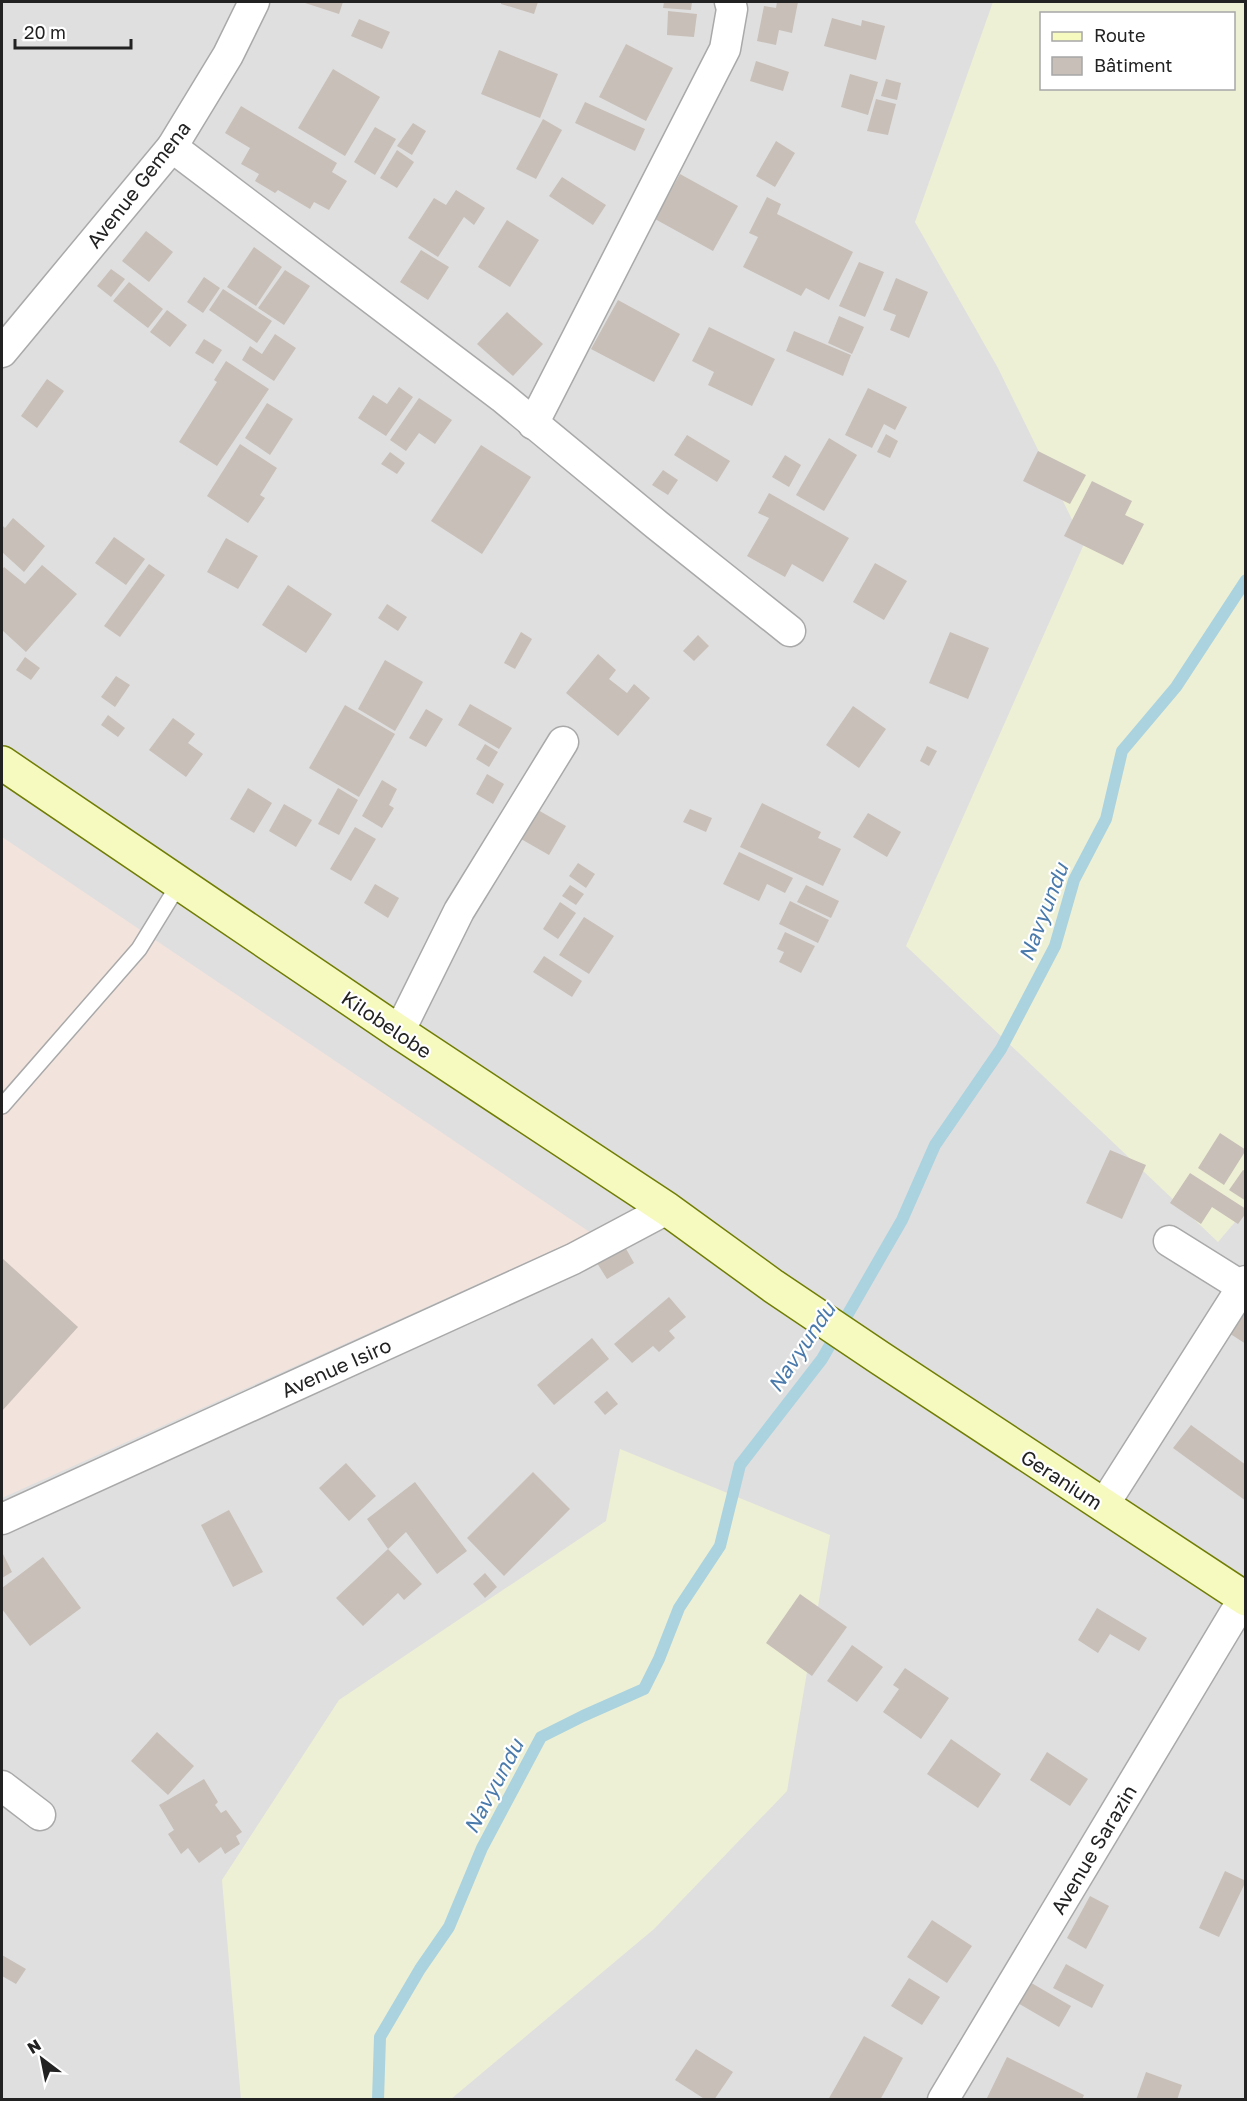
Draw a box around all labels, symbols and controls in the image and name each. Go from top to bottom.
scale bar [15,12,130,50]
legend [1040,12,1235,90]
text: 20 m [24,21,66,43]
text: Route [1094,24,1145,46]
text: Bâtiment [1094,54,1173,76]
street label: Avenue Gemena [81,116,195,252]
water label: Navyundu [1012,858,1074,965]
street label: Kilobelobe [337,985,437,1063]
water label: Navyundu [761,1296,841,1397]
street label: Avenue Isiro [277,1332,395,1402]
street label: Geranium [1017,1444,1107,1514]
water label: Navyundu [457,1733,529,1837]
street label: Avenue Sarazin [1045,1780,1141,1918]
north arrow [12,2029,72,2089]
text: N [24,2035,45,2058]

